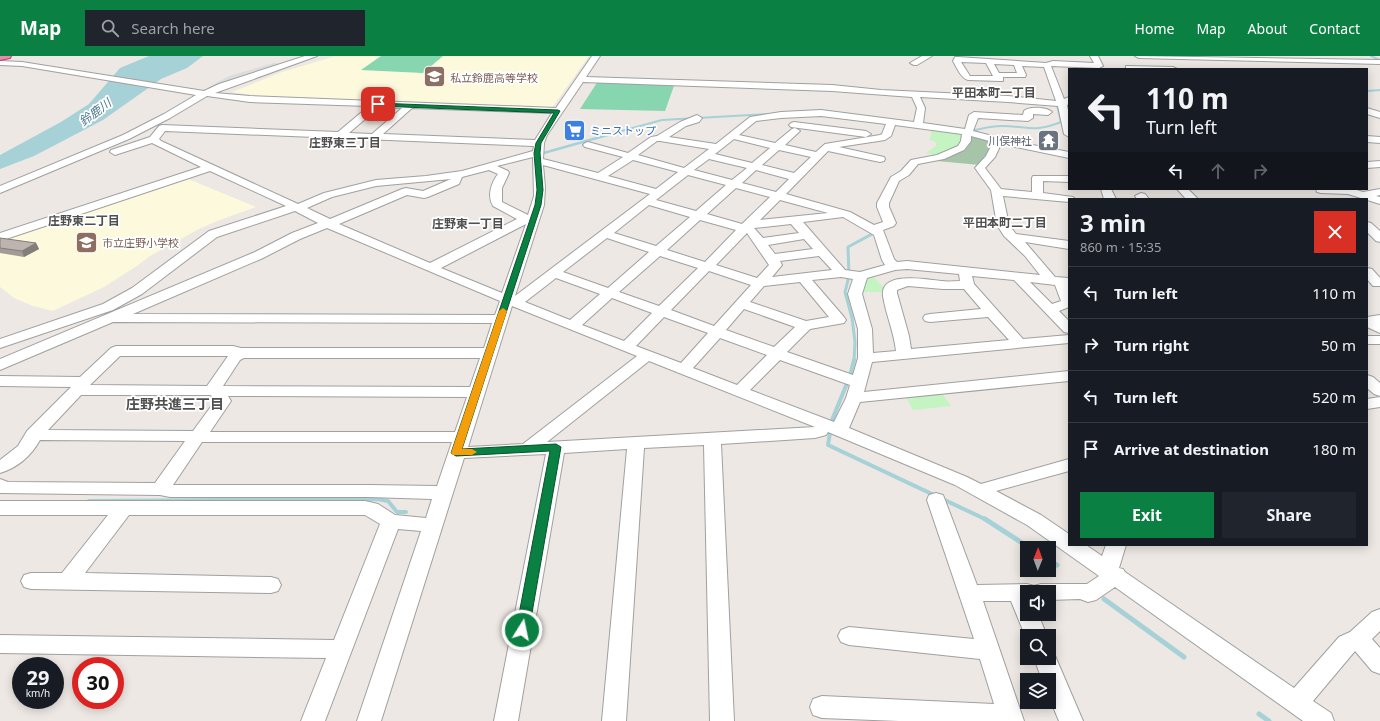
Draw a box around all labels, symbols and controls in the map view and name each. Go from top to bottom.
search box [85,10,365,46]
text: Map [20,15,61,41]
icon: search [99,17,121,39]
text: Search here [131,18,215,38]
text: Home [1135,19,1174,38]
text: Map [1196,19,1226,38]
text: About [1248,19,1287,38]
text: Contact [1309,19,1360,38]
school or university icon: 私立鈴鹿高等学校 [421,64,447,90]
place label: 私立鈴鹿高等学校 [450,70,538,85]
text: 110 m [1146,79,1229,117]
district label: 平田本町一丁目 [952,84,1036,101]
icon: left [1080,84,1132,136]
pin [361,87,395,121]
water label: 鈴鹿川 [76,93,116,130]
icon: arrive [367,93,389,115]
text: Turn left [1146,115,1217,139]
supermarket icon: ミニストップ [561,117,587,143]
place label: ミニストップ [590,123,656,138]
temple icon: 川俣神社 [1035,127,1061,153]
place label: 川俣神社 [988,133,1032,148]
district label: 庄野東三丁目 [309,134,381,151]
icon: left [1165,160,1187,182]
icon: ahead [1207,160,1229,182]
icon: right [1249,160,1271,182]
text: 3 min [1080,206,1146,239]
button: close [1314,211,1356,253]
district label: 庄野東二丁目 [48,212,120,229]
district label: 平田本町二丁目 [963,214,1047,231]
district label: 庄野東一丁目 [432,215,504,232]
school or university icon: 市立庄野小学校 [74,229,100,255]
place label: 市立庄野小学校 [102,235,179,250]
text: 860 m · 15:35 [1080,238,1161,256]
icon: left [1080,282,1102,304]
text: Turn left [1114,283,1178,303]
text: 110 m [1312,283,1356,303]
icon: right [1080,334,1102,356]
text: Turn right [1114,335,1189,355]
text: 50 m [1321,335,1356,355]
icon: left [1080,386,1102,408]
text: Turn left [1114,387,1178,407]
text: 520 m [1312,387,1356,407]
district label: 庄野共進三丁目 [126,394,224,413]
icon: arrive [1080,438,1102,460]
text: Arrive at destination [1114,439,1269,459]
text: 180 m [1312,439,1356,459]
button: Exit [1080,492,1214,538]
button: Share [1222,492,1356,538]
north arrow [1020,541,1056,577]
map controls [1020,541,1056,709]
button: sound [1020,585,1056,621]
position arrow [501,609,543,651]
button: search [1020,629,1056,665]
speed limit sign: 30 [72,657,124,709]
text: 29 [27,664,49,691]
button: layers [1020,673,1056,709]
text: km/h [26,686,50,700]

